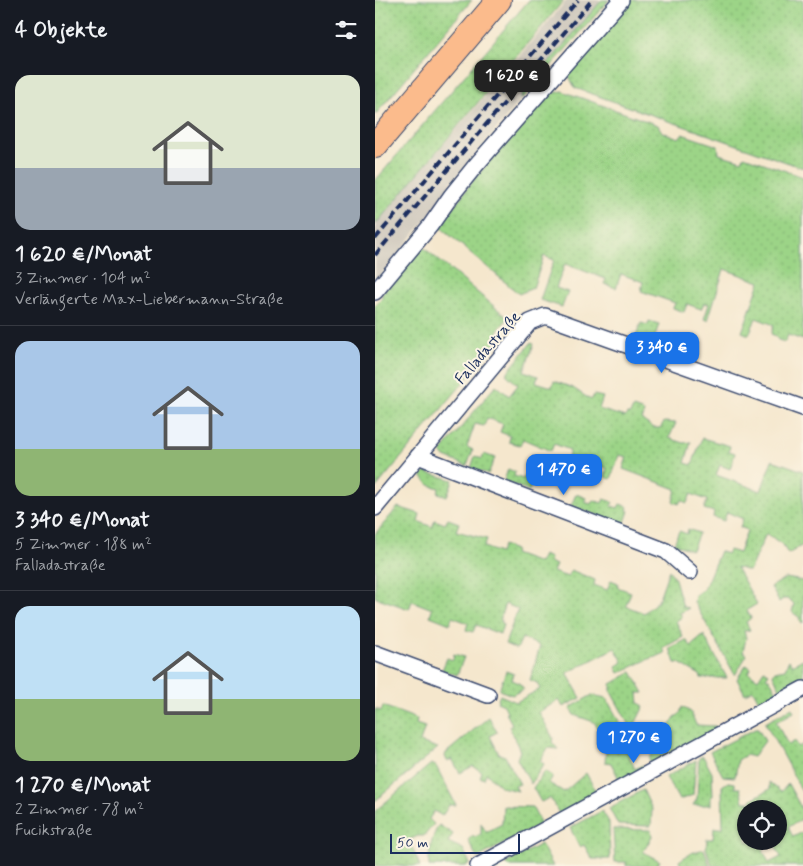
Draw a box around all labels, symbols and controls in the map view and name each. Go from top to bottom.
text: 4 Objekte [15,16,107,44]
icon: filters [332,16,360,44]
pin: 1 620 € [466,59,558,102]
text: 1 620 € [485,65,539,86]
icon: home [143,108,233,198]
text: 1 620 €/Monat [15,240,153,268]
text: 3 Zimmer · 104 m² [15,268,151,289]
text: Verlängerte Max-Liebermann-Straße [15,289,284,310]
street label: Falladastraße [450,307,526,389]
pin: 3 340 € [616,332,708,374]
text: 3 340 € [636,337,688,358]
icon: home [143,373,233,463]
pin: 1 470 € [518,454,610,496]
text: 1 470 € [537,459,591,480]
text: 3 340 €/Monat [15,506,150,534]
text: 5 Zimmer · 188 m² [15,534,152,555]
text: Falladastraße [15,555,106,576]
icon: home [143,638,233,728]
pin: 1 270 € [588,722,680,764]
text: 1 270 € [608,727,660,748]
text: 1 270 €/Monat [15,771,151,799]
text: 2 Zimmer · 78 m² [15,799,144,820]
map controls [737,800,787,850]
button: locate [737,800,787,850]
text: Fucikstraße [15,820,92,841]
scale bar [390,831,520,854]
text: 50 m [397,834,428,852]

